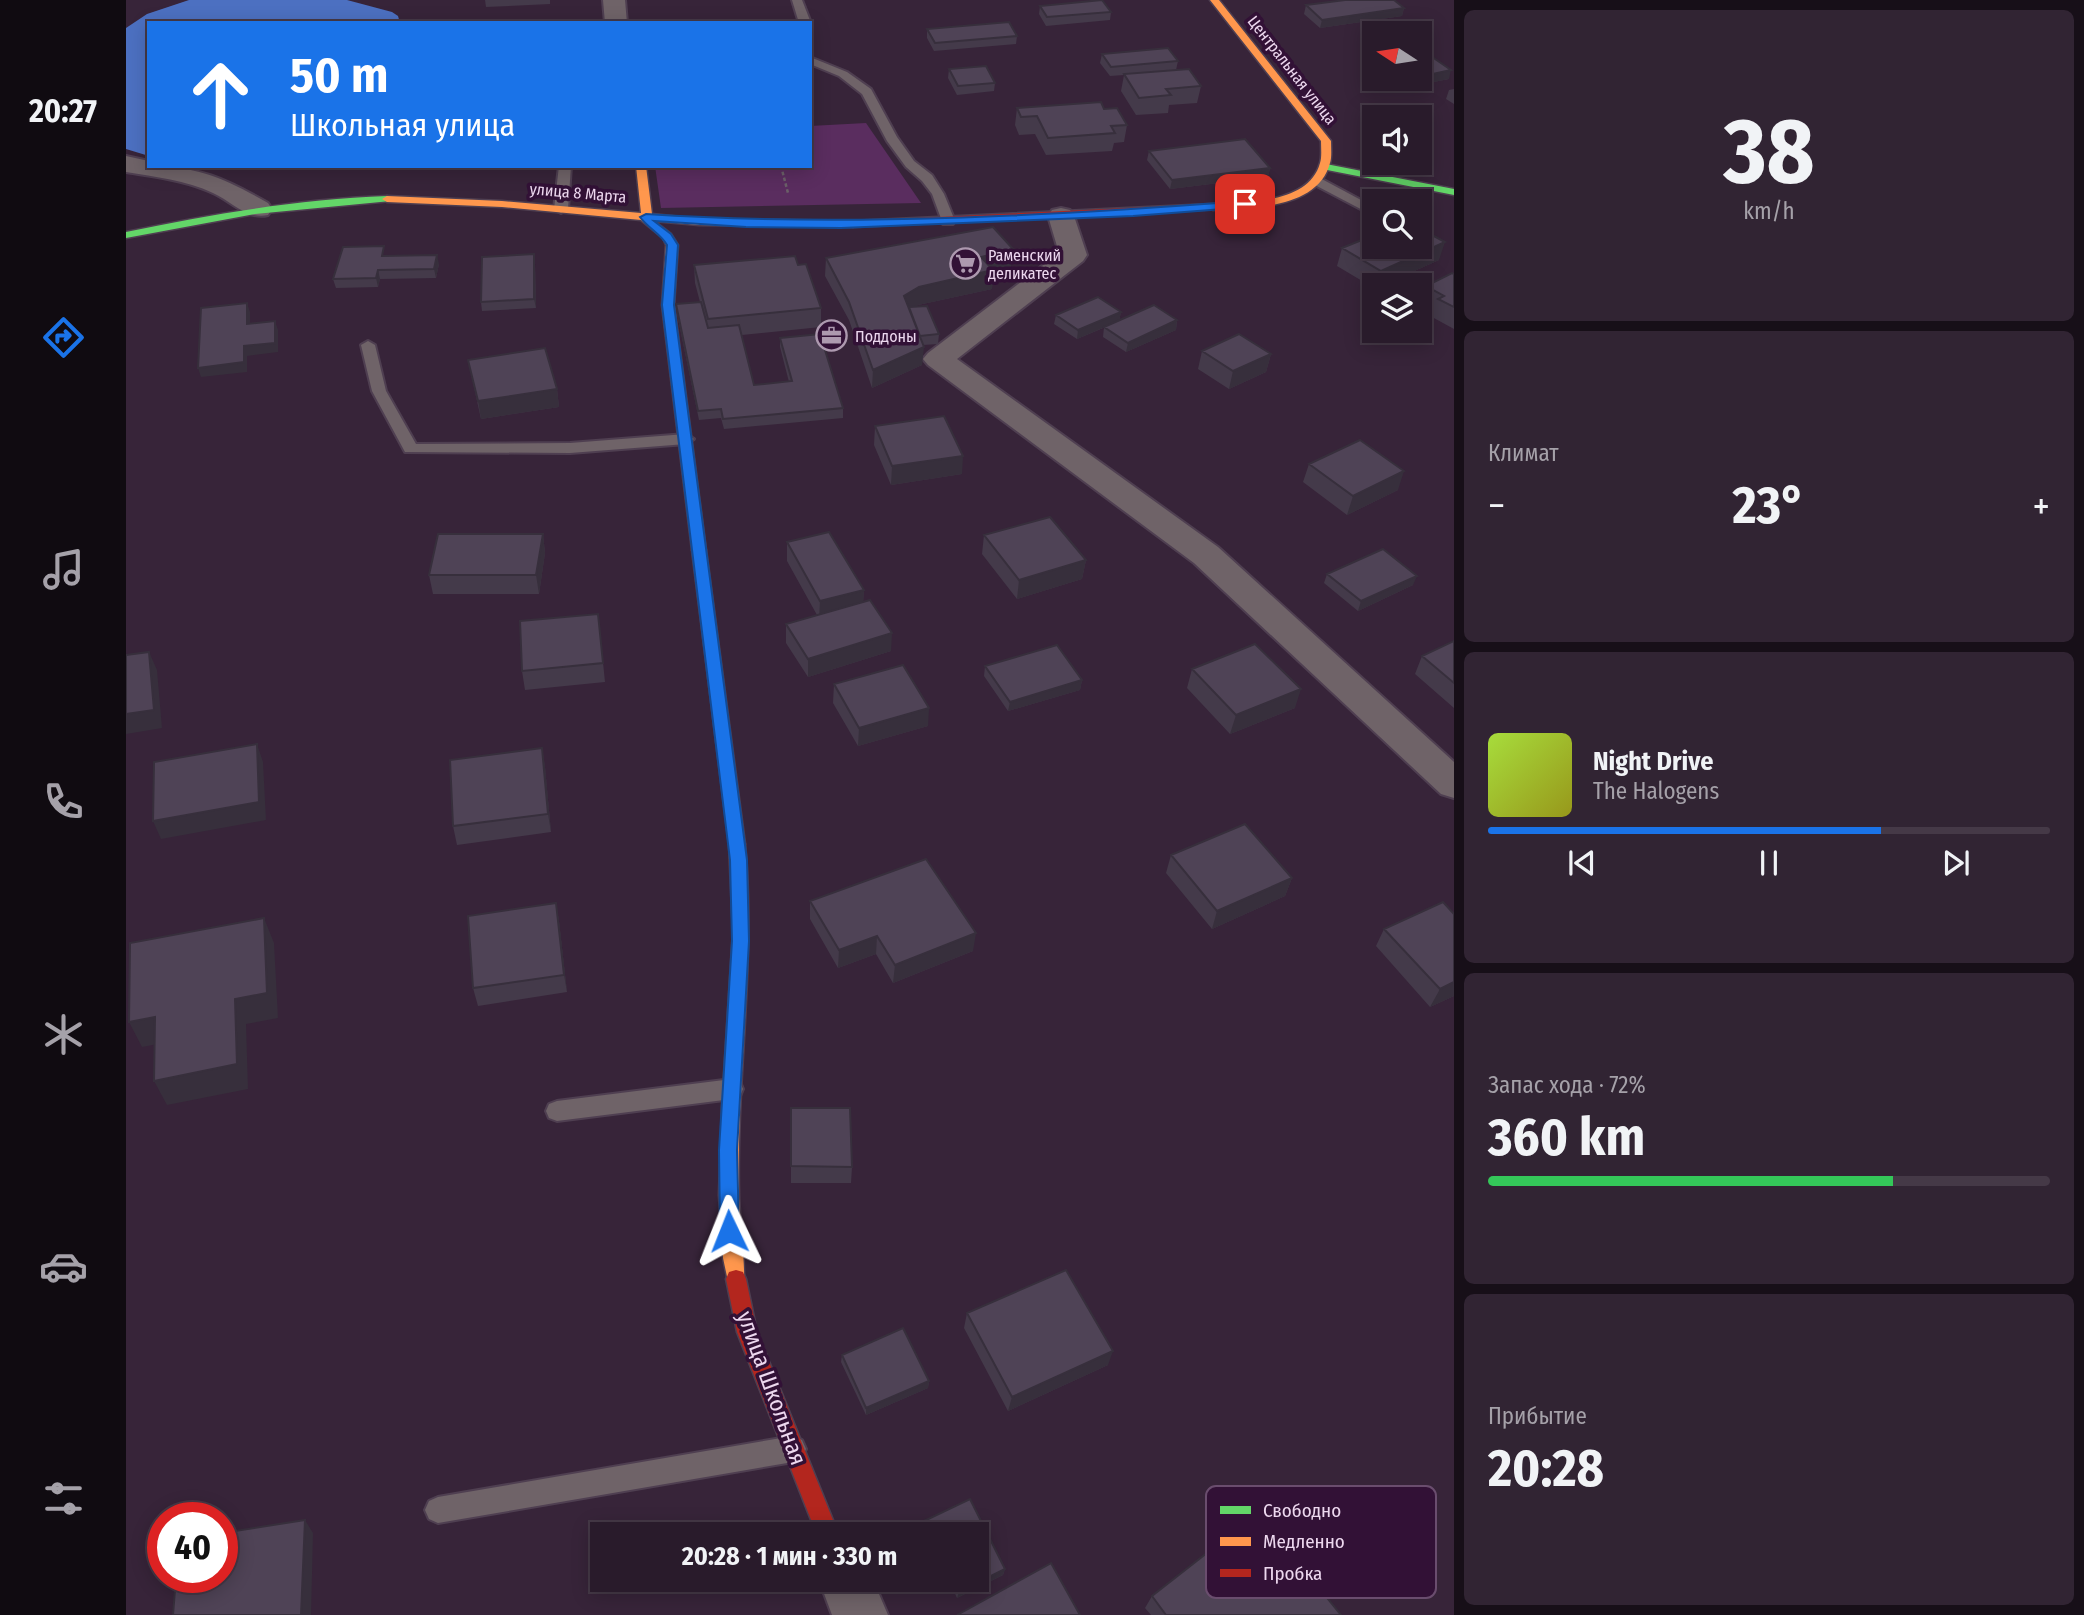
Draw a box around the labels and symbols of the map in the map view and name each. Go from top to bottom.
street label: Центральная улица [1244,12,1340,128]
north arrow [1362,21,1432,91]
pin [1215,174,1275,234]
street label: улица 8 Марта [529,179,627,207]
place label: Раменский деликатес [988,246,1061,283]
supermarket icon: Раменский деликатес [948,247,982,281]
office icon: Поддоны [815,319,849,353]
place label: Поддоны [855,327,917,346]
position arrow [692,1194,766,1268]
street label: улица Школьная [731,1307,813,1469]
legend [1206,1486,1436,1598]
text: Свободно [1263,1499,1341,1522]
speed limit sign: 40 [147,1502,238,1593]
text: Медленно [1263,1530,1345,1553]
text: Пробка [1263,1562,1322,1585]

